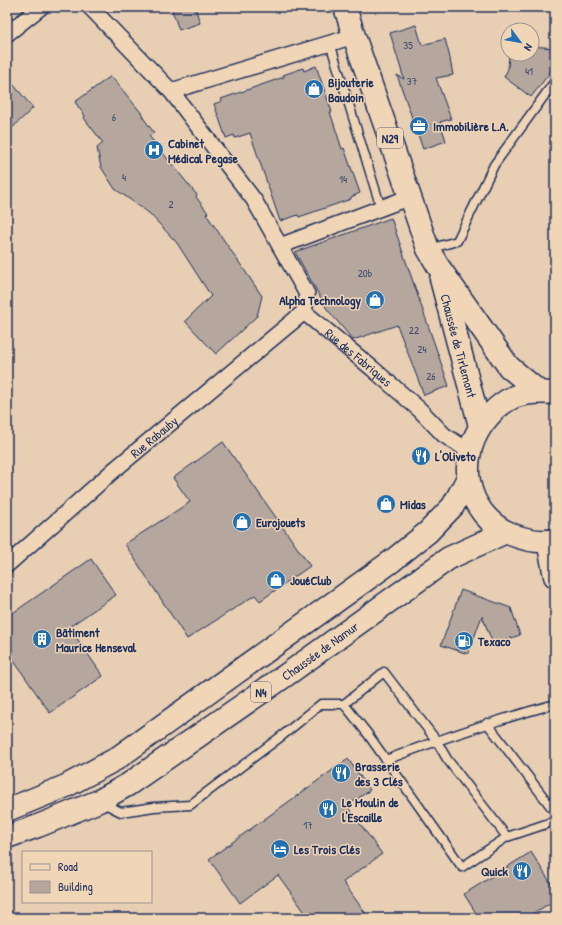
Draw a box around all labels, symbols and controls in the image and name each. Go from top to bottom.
north arrow [500,22,540,62]
house number: 35 [403,38,413,52]
text: N [521,41,536,54]
house number: 41 [525,64,533,78]
place label: Bijouterie Baudoin [328,73,375,106]
house number: 37 [407,74,417,88]
shop icon: Bijouterie Baudoin [303,78,325,100]
house number: 6 [112,110,117,124]
office icon: Immobilière L.A. [408,115,430,137]
place label: Immobilière L.A. [433,117,509,135]
road number: N29 [377,128,403,148]
place label: Cabinet Médical Pegase [168,134,239,168]
hospital icon: Cabinet Médical Pegase [143,139,165,161]
house number: 4 [122,170,126,184]
house number: 14 [339,172,347,186]
house number: 2 [168,197,174,211]
house number: 20b [358,266,373,280]
shop icon: Alpha Technology [364,289,386,311]
place label: Alpha Technology [279,291,361,310]
street label: Chaussée de Tirlemont [436,292,481,400]
house number: 22 [409,323,419,337]
street label: Rue des Fabriques [321,324,396,391]
house number: 24 [417,342,427,356]
house number: 26 [426,369,436,383]
street label: Rue Rabauby [126,411,182,462]
restaurant icon: L'Oliveto [410,445,432,467]
place label: L'Oliveto [435,447,476,465]
shop icon: Midas [375,493,397,515]
place label: Midas [400,495,426,513]
shop icon: Eurojouets [231,511,253,533]
place label: Eurojouets [256,513,305,531]
shop icon: JouéClub [265,569,287,591]
place label: JouéClub [290,571,332,589]
street label: Chaussée de Namur [278,617,362,685]
place label: Bâtiment Maurice Henseval [56,623,137,656]
building icon: Bâtiment Maurice Henseval [31,628,53,650]
fuel station icon: Texaco [453,630,475,652]
place label: Texaco [477,632,511,650]
road number: N4 [251,682,271,702]
place label: Brasserie des 3 Clés [355,757,403,790]
restaurant icon: Brasserie des 3 Clés [330,762,352,784]
place label: Le Moulin de l'Escaille [342,793,399,826]
restaurant icon: Le Moulin de l'Escaille [317,798,339,820]
house number: 17 [303,818,313,832]
hotel icon: Les Trois Clés [269,838,291,860]
place label: Les Trois Clés [294,840,360,858]
legend [22,851,152,903]
text: Road [58,858,78,875]
restaurant icon: Quick [511,860,533,882]
place label: Quick [481,862,509,880]
text: Building [58,878,93,895]

